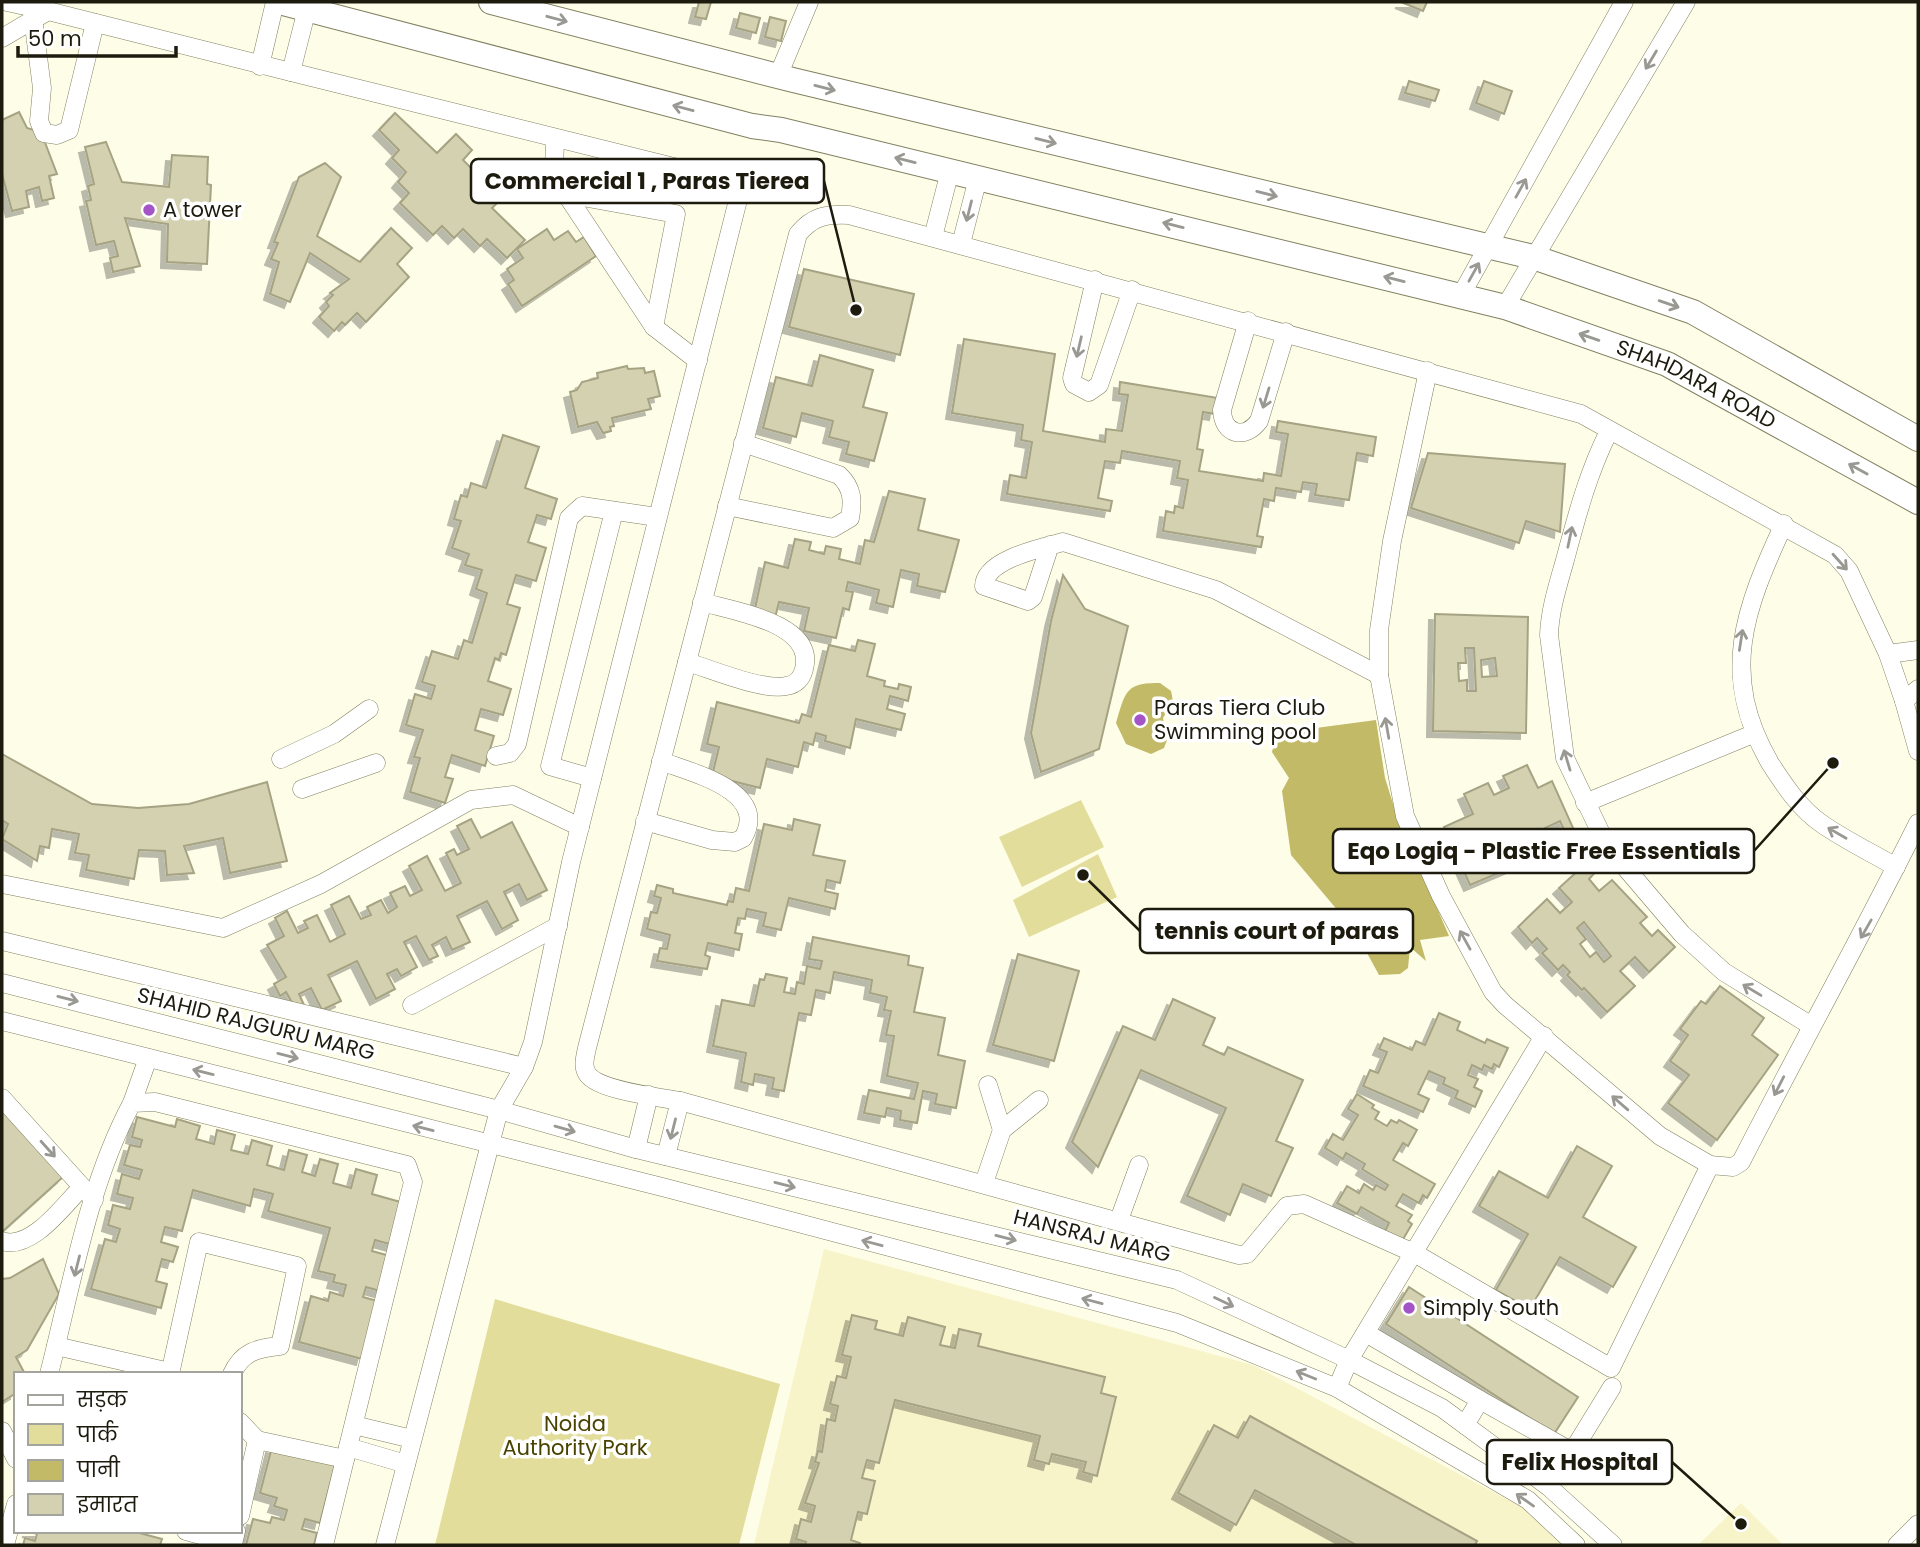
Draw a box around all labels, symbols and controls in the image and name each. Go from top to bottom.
one-way arrow [545,13,568,26]
scale bar [18,14,175,58]
text: 50 m [28,24,82,53]
one-way arrow [1643,50,1657,70]
one-way arrow [813,82,836,95]
one-way arrow [672,101,695,114]
one-way arrow [1034,135,1057,148]
one-way arrow [894,153,916,166]
callout: Commercial 1 , Paras Tierea [471,159,824,203]
text: Commercial 1 , Paras Tierea [484,165,810,197]
one-way arrow [1514,178,1528,198]
one-way arrow [1256,188,1278,201]
place label: A tower [163,195,242,224]
one-way arrow [962,199,975,222]
marker: A tower [141,202,157,218]
one-way arrow [1162,218,1185,231]
one-way arrow [1468,262,1481,283]
one-way arrow [1383,272,1406,285]
one-way arrow [1658,299,1680,311]
one-way arrow [1579,330,1601,342]
street label: SHAHDARA ROAD [1612,332,1781,435]
one-way arrow [1072,335,1086,358]
one-way arrow [1259,386,1272,408]
one-way arrow [1849,462,1869,476]
one-way arrow [1564,526,1578,549]
one-way arrow [1832,553,1849,570]
one-way arrow [1735,629,1748,652]
place label: Paras Tiera Club Swimming pool [1154,693,1325,746]
marker: Paras Tiera Club Swimming pool [1132,712,1148,728]
one-way arrow [1380,718,1393,740]
one-way arrow [1559,749,1572,771]
one-way arrow [1828,826,1848,840]
callout: Eqo Logiq - Plastic Free Essentials [1333,829,1754,873]
text: Eqo Logiq - Plastic Free Essentials [1347,835,1741,867]
callout: tennis court of paras [1140,909,1413,953]
text: tennis court of paras [1155,915,1399,947]
one-way arrow [1859,918,1873,938]
one-way arrow [1458,931,1472,951]
street label: SHAHID RAJGURU MARG [134,980,378,1067]
one-way arrow [1742,983,1762,997]
one-way arrow [56,993,79,1006]
one-way arrow [276,1050,299,1063]
one-way arrow [192,1065,214,1078]
one-way arrow [1772,1075,1786,1096]
one-way arrow [1611,1095,1629,1111]
one-way arrow [666,1117,679,1140]
one-way arrow [412,1121,435,1134]
one-way arrow [553,1123,575,1136]
one-way arrow [39,1140,56,1157]
one-way arrow [773,1179,796,1192]
street label: HANSRAJ MARG [1011,1202,1174,1269]
one-way arrow [994,1232,1017,1246]
one-way arrow [861,1236,884,1249]
one-way arrow [70,1254,83,1277]
place label: Simply South [1423,1293,1559,1322]
one-way arrow [1081,1294,1104,1307]
one-way arrow [1213,1296,1234,1309]
marker: Simply South [1401,1300,1417,1316]
one-way arrow [1296,1368,1318,1381]
legend [14,1372,242,1533]
text: सड़क [76,1385,128,1414]
park label: Noida Authority Park [502,1409,648,1462]
text: पार्क [76,1420,119,1449]
callout: Felix Hospital [1487,1440,1672,1484]
text: Felix Hospital [1501,1446,1659,1478]
text: पानी [76,1455,120,1484]
text: इमारत [76,1490,139,1519]
one-way arrow [1516,1493,1535,1507]

